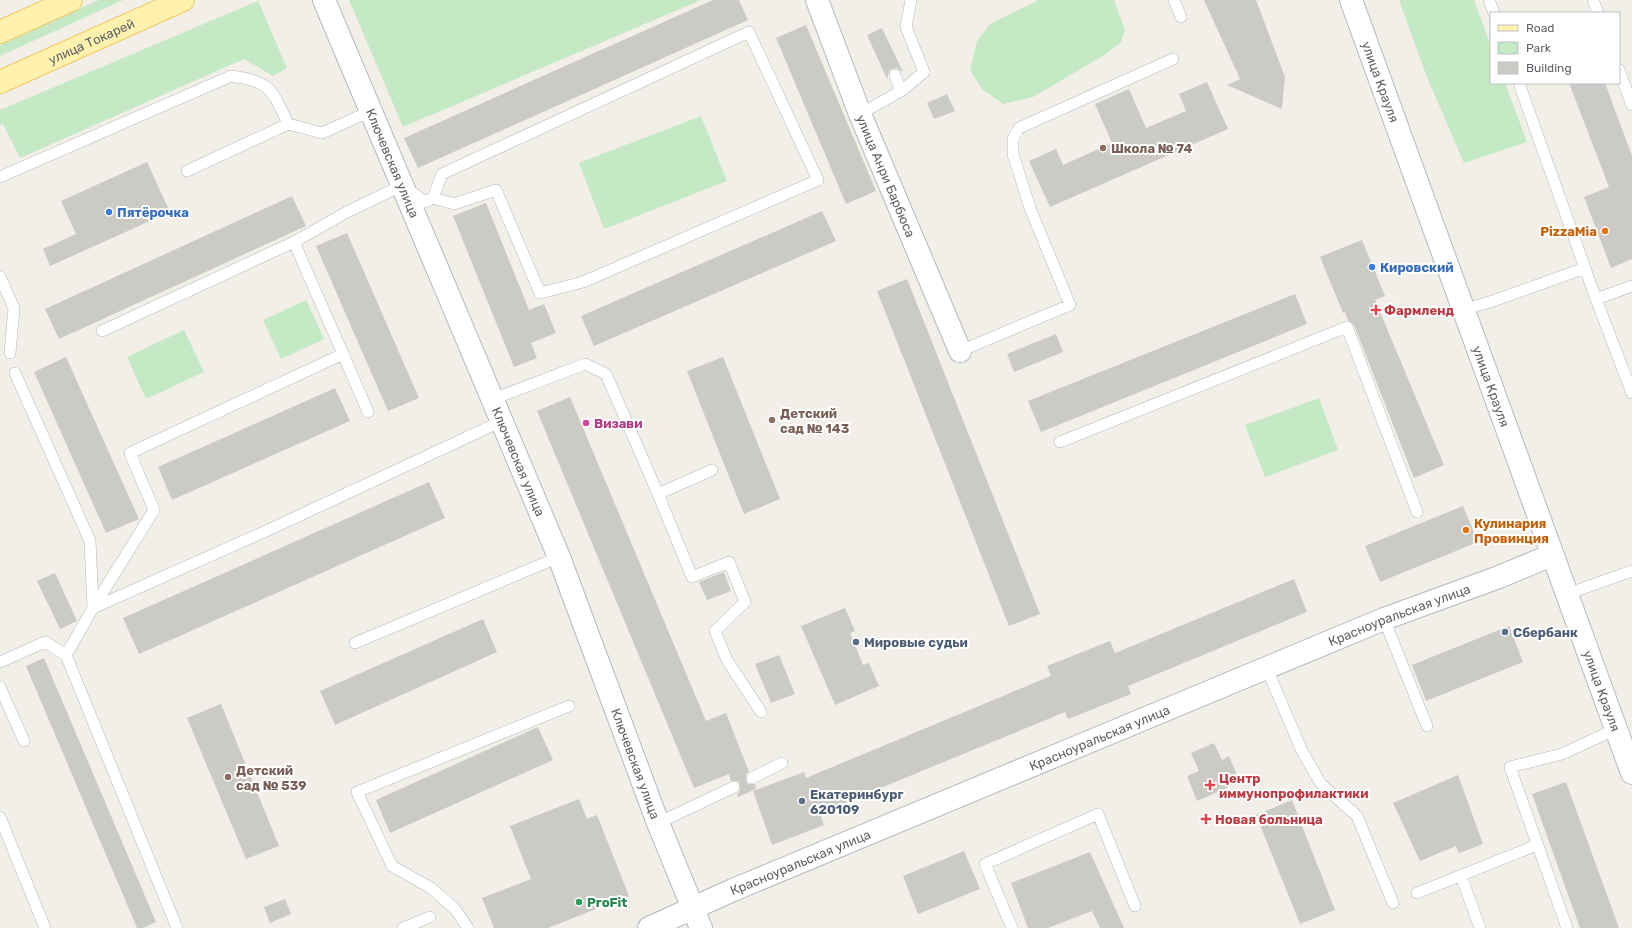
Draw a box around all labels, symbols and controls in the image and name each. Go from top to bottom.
legend [1490,12,1620,84]
street label: улица Токарей [46,16,137,67]
text: Road [1526,21,1554,35]
street label: улица Крауля [1359,39,1402,125]
text: Park [1526,41,1552,55]
text: Building [1526,61,1572,75]
street label: Ключевская улица [363,106,422,220]
street label: улица Анри Барбюса [853,112,918,240]
place label: Школа № 74 [1111,141,1193,156]
marker: Школа № 74 [1098,143,1108,153]
place label: Пятёрочка [117,205,189,220]
marker: Пятёрочка [104,207,114,217]
place label: PizzaMia [1540,224,1597,239]
marker: PizzaMia [1600,226,1610,236]
place label: Кировский [1380,260,1454,275]
marker: Кировский [1367,262,1377,272]
place label: Фармленд [1384,303,1454,318]
marker: Фармленд [1371,305,1381,315]
street label: улица Крауля [1469,344,1513,429]
street label: Ключевская улица [489,405,548,519]
place label: Детский сад № 143 [780,406,850,436]
marker: Детский сад № 143 [767,415,777,425]
place label: Визави [594,416,643,431]
marker: Визави [581,418,591,428]
place label: Кулинария Провинция [1474,516,1549,546]
marker: Кулинария Провинция [1461,525,1471,535]
street label: Красноуральская улица [1326,581,1472,649]
place label: Сбербанк [1513,625,1578,640]
marker: Сбербанк [1500,627,1510,637]
place label: Мировые судьи [864,635,968,650]
marker: Мировые судьи [851,637,861,647]
street label: улица Крауля [1580,648,1623,734]
street label: Красноуральская улица [1027,702,1172,774]
street label: Ключевская улица [608,706,663,821]
place label: Детский сад № 539 [236,763,307,793]
place label: Центр иммунопрофилактики [1219,771,1368,801]
marker: Детский сад № 539 [223,772,233,782]
marker: Центр иммунопрофилактики [1204,779,1216,791]
place label: Екатеринбург 620109 [810,787,903,817]
marker: Екатеринбург 620109 [797,796,807,806]
place label: Новая больница [1215,812,1323,827]
marker: Новая больница [1200,813,1212,825]
street label: Красноуральская улица [728,827,873,898]
place label: ProFit [587,895,627,910]
marker: ProFit [574,897,584,907]

